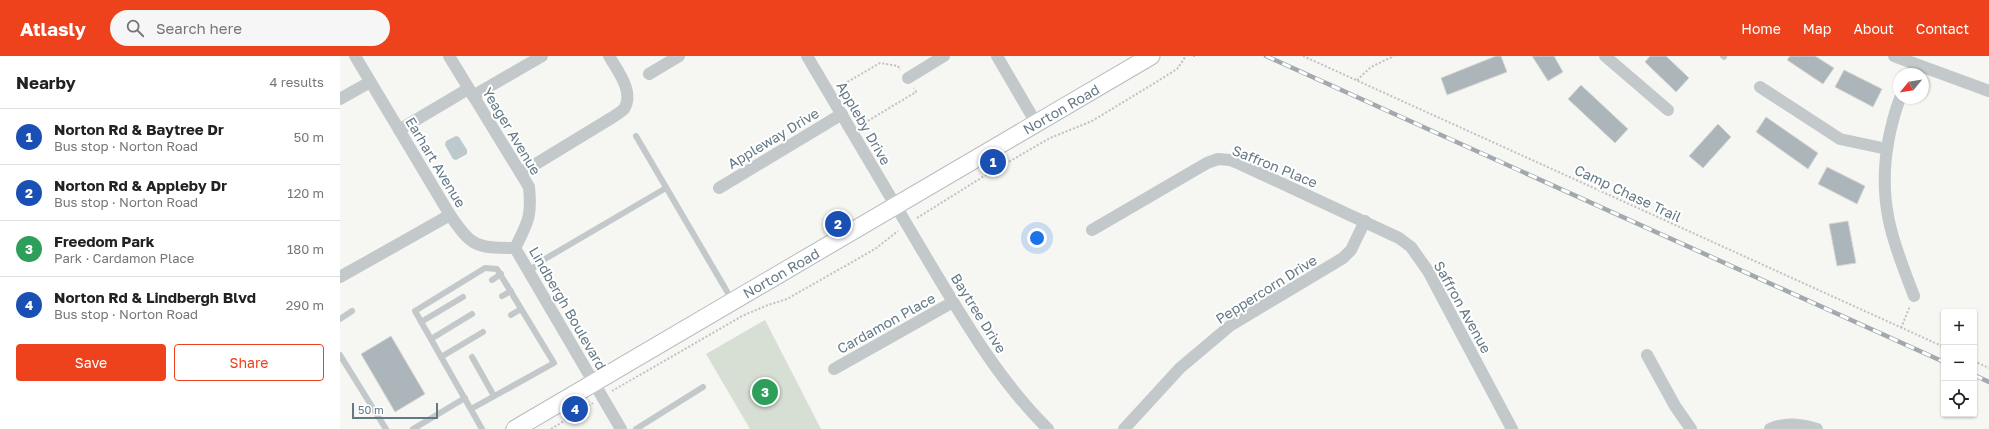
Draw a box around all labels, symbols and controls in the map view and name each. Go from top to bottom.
search box [110,10,390,46]
text: Atlasly [20,17,86,40]
icon: search [124,17,146,39]
text: Search here [156,19,242,37]
text: Home [1741,20,1781,37]
text: Map [1803,20,1831,37]
text: About [1853,20,1894,37]
text: Contact [1916,20,1969,37]
north arrow [1893,68,1929,104]
text: Nearby [16,72,76,93]
text: 4 results [270,74,324,90]
street label: Appleby Drive [833,78,895,168]
street label: Norton Road [1020,80,1102,138]
street label: Yeager Avenue [479,84,545,178]
street label: Appleway Drive [724,104,822,172]
street label: Earhart Avenue [402,114,470,210]
text: Norton Rd & Baytree Dr [54,120,224,138]
text: 1 [26,129,32,145]
text: 50 m [294,129,324,145]
text: Bus stop · Norton Road [54,138,198,154]
street label: Saffron Place [1230,141,1320,191]
pin: 1 [980,147,1006,177]
street label: Camp Chase Trail [1572,161,1684,225]
text: Norton Rd & Appleby Dr [54,176,227,194]
text: 2 [25,185,33,201]
text: 120 m [287,185,324,201]
text: Bus stop · Norton Road [54,194,198,210]
pin: 2 [825,209,851,239]
your location [1027,228,1047,248]
text: Freedom Park [54,232,154,250]
text: 3 [25,241,33,257]
text: 180 m [287,241,324,257]
street label: Lindbergh Boulevard [526,243,610,373]
street label: Norton Road [740,244,822,302]
text: Park · Cardamon Place [54,250,194,266]
street label: Peppercorn Drive [1212,251,1320,327]
street label: Saffron Avenue [1431,258,1495,356]
street label: Baytree Drive [948,270,1010,356]
text: Norton Rd & Lindbergh Blvd [54,288,256,306]
street label: Cardamon Place [834,289,938,357]
text: 4 [25,297,33,313]
text: 290 m [286,297,324,313]
text: Bus stop · Norton Road [54,306,198,322]
map controls [1941,309,1977,417]
button: + [1941,309,1977,345]
button: Save [16,344,166,381]
button: Share [174,344,324,381]
button: − [1941,345,1977,381]
pin: 3 [752,377,778,407]
button: locate [1941,381,1977,417]
pin: 4 [562,394,588,424]
scale bar [352,401,438,420]
text: 50 m [358,403,384,416]

